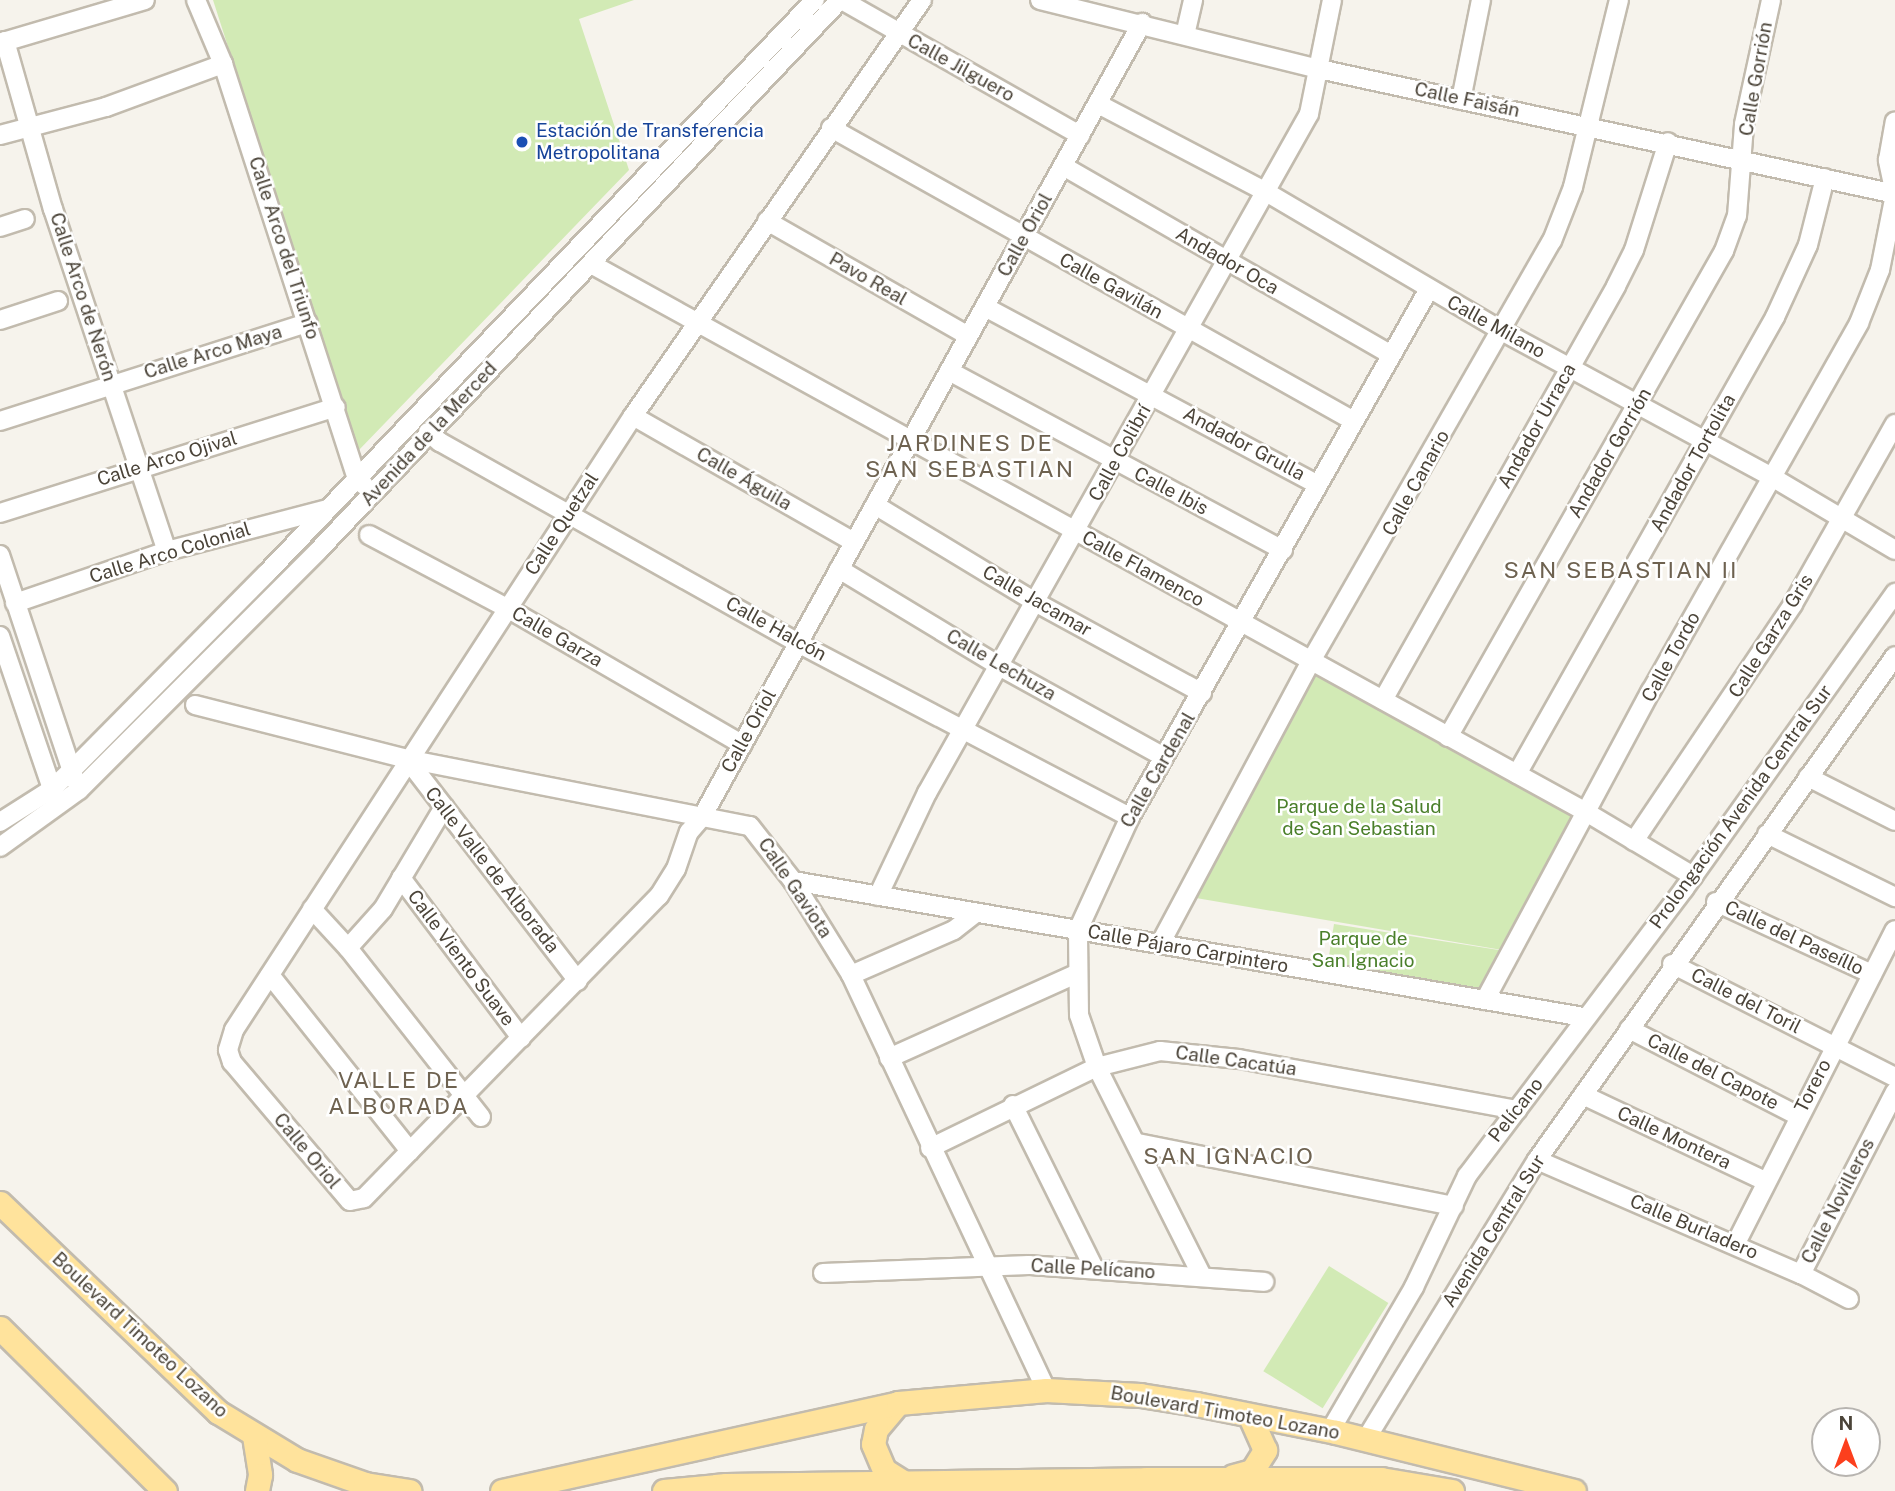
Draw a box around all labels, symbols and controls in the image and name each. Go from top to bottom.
street label: Calle Gorrión [1735,20,1777,138]
street label: Calle Jilguero [903,29,1019,107]
street label: Calle Faisán [1412,78,1522,122]
place label: Estación de Transferencia Metropolitana [536,120,764,164]
marker: Estación de Transferencia Metropolitana [514,134,530,150]
street label: Calle Arco del Triunfo [244,154,324,342]
street label: Calle Oriol [993,189,1057,281]
street label: Calle Arco de Nerón [45,209,121,385]
street label: Andador Oca [1172,222,1282,300]
street label: Pavo Real [825,248,911,310]
street label: Calle Gavilán [1055,248,1167,324]
street label: Calle Milano [1443,291,1549,363]
street label: Calle Arco Maya [141,320,285,384]
street label: Avenida de la Merced [356,357,502,511]
street label: Andador Urraca [1493,359,1581,493]
street label: Andador Gorrión [1564,384,1656,522]
street label: Andador Tortolita [1646,390,1740,536]
street label: Calle Colibrí [1084,401,1156,505]
street label: Andador Grulla [1179,402,1309,486]
street label: Calle Canario [1378,426,1454,540]
street label: Calle Arco Ojival [94,427,240,491]
district label: JARDINES DE SAN SEBASTIAN [867,429,1073,483]
street label: Calle Águila [692,443,796,515]
street label: Calle Ibis [1130,462,1212,520]
street label: Calle Quetzal [520,468,604,580]
street label: Calle Arco Colonial [86,518,254,588]
street label: Calle Flamenco [1078,526,1208,612]
district label: SAN SEBASTIAN II [1506,556,1736,584]
street label: Calle Jacamar [978,560,1096,642]
street label: Calle Garza Gris [1724,570,1818,702]
street label: Calle Halcón [722,592,830,666]
street label: Calle Garza [507,602,607,672]
street label: Calle Tordo [1637,608,1705,706]
street label: Calle Lechuza [942,624,1060,706]
street label: Prolongación Avenida Central Sur [1645,681,1837,933]
street label: Calle Oriol [717,685,781,777]
street label: Calle Cardenal [1116,708,1200,832]
street label: Calle Valle de Alborada [420,782,564,958]
park label: Parque de la Salud de San Sebastian [1276,796,1442,840]
street label: Calle Gaviota [753,833,837,943]
street label: Calle Viento Suave [402,885,520,1031]
street label: Calle del Paseíllo [1721,896,1867,980]
street label: Calle Pájaro Carpintero [1086,920,1290,978]
park label: Parque de San Ignacio [1312,928,1414,972]
street label: Calle del Toril [1687,963,1805,1039]
street label: Calle del Capote [1643,1029,1783,1115]
street label: Calle Cacatúa [1174,1041,1298,1081]
street label: Torero [1790,1056,1836,1116]
district label: VALLE DE ALBORADA [329,1066,469,1120]
street label: Pelícano [1484,1073,1548,1147]
street label: Calle Montera [1613,1102,1735,1174]
street label: Calle Oriol [269,1108,345,1194]
street label: Calle Novilleros [1797,1134,1879,1268]
district label: SAN IGNACIO [1144,1142,1314,1170]
street label: Avenida Central Sur [1438,1150,1550,1312]
street label: Calle Burladero [1626,1190,1762,1264]
street label: Boulevard Timoteo Lozano [47,1247,233,1423]
street label: Calle Pelícano [1030,1254,1156,1284]
street label: Boulevard Timoteo Lozano [1109,1382,1341,1444]
north arrow [1811,1407,1881,1477]
text: N [1839,1412,1853,1434]

